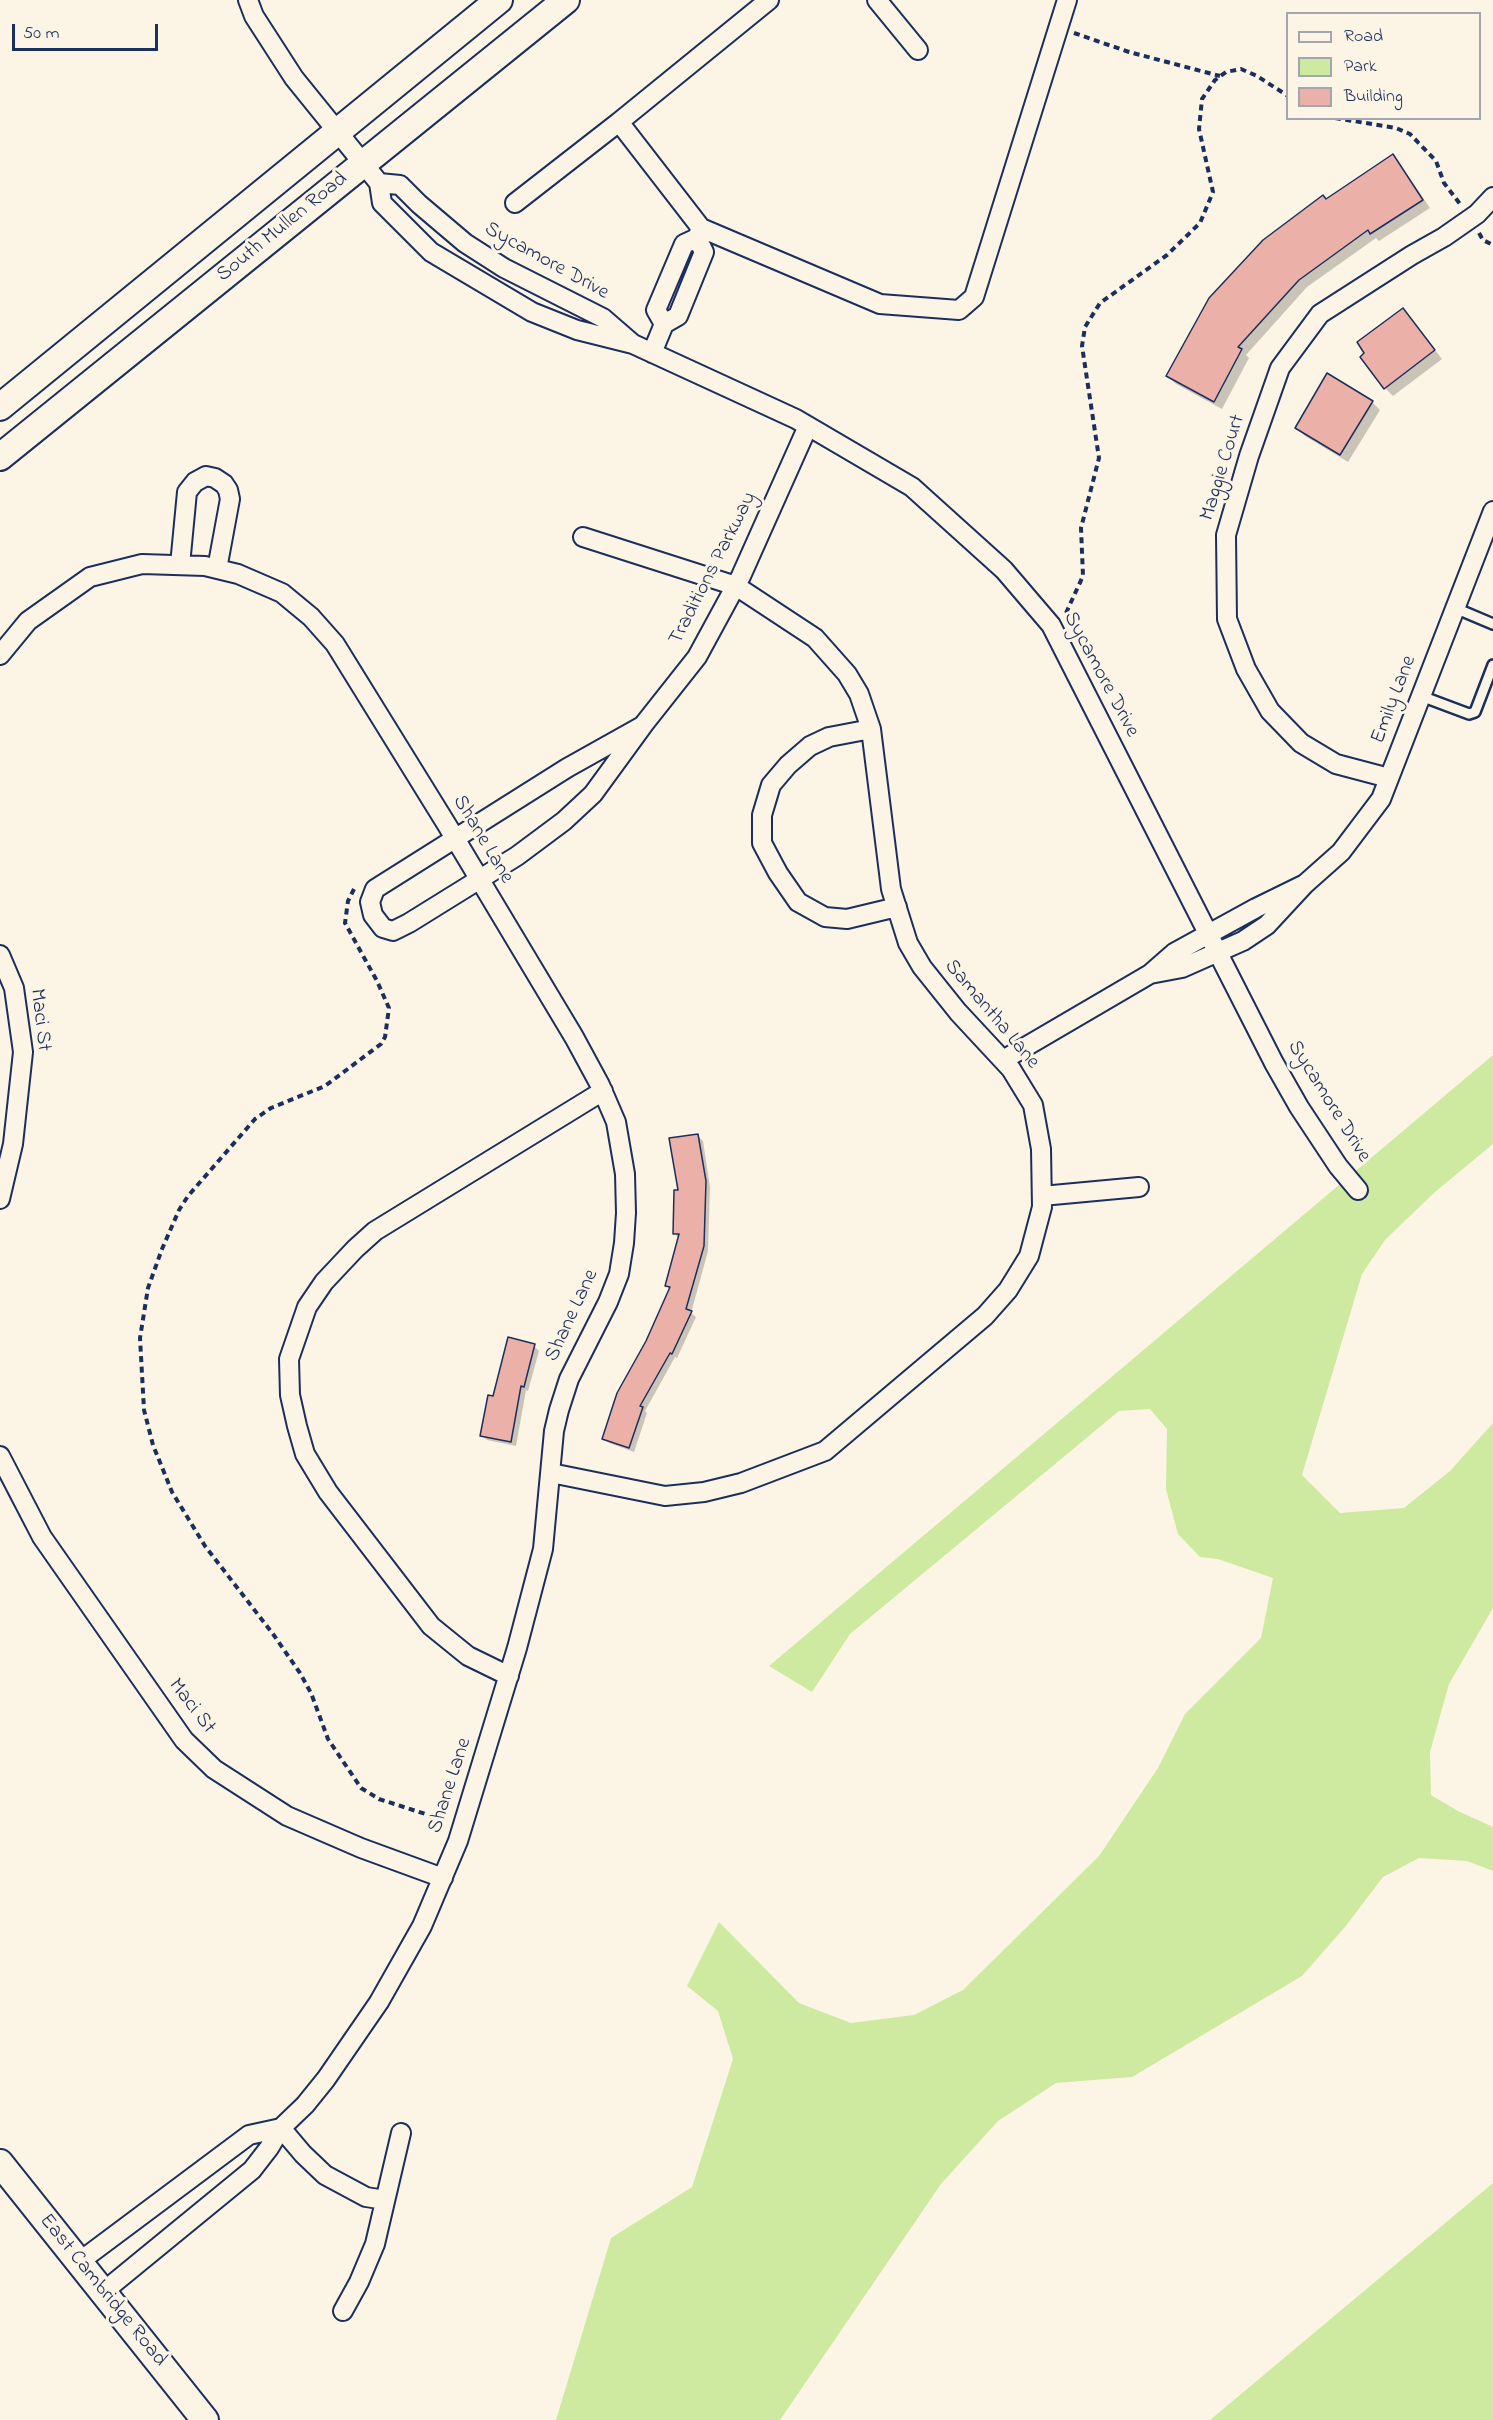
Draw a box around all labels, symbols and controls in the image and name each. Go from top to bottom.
scale bar [15,12,160,50]
legend [1286,12,1481,120]
text: 50 m [23,21,60,47]
text: Road [1344,24,1383,50]
text: Park [1344,54,1377,80]
text: Building [1344,84,1403,110]
street label: South Mullen Road [212,168,354,288]
street label: Sycamore Drive [479,217,613,307]
street label: Maggie Court [1196,412,1252,524]
street label: Traditions Parkway [665,488,763,650]
street label: Sycamore Drive [1056,608,1144,742]
street label: Emily Lane [1367,652,1423,748]
street label: Shane Lane [446,791,518,889]
street label: Samantha Lane [938,955,1044,1075]
street label: Maci St [23,987,55,1053]
street label: Sycamore Drive [1281,1037,1375,1167]
street label: Shane Lane [541,1266,605,1366]
street label: Maci St [162,1674,220,1740]
street label: Shane Lane [424,1735,478,1837]
street label: East Cambridge Road [33,2210,171,2372]

